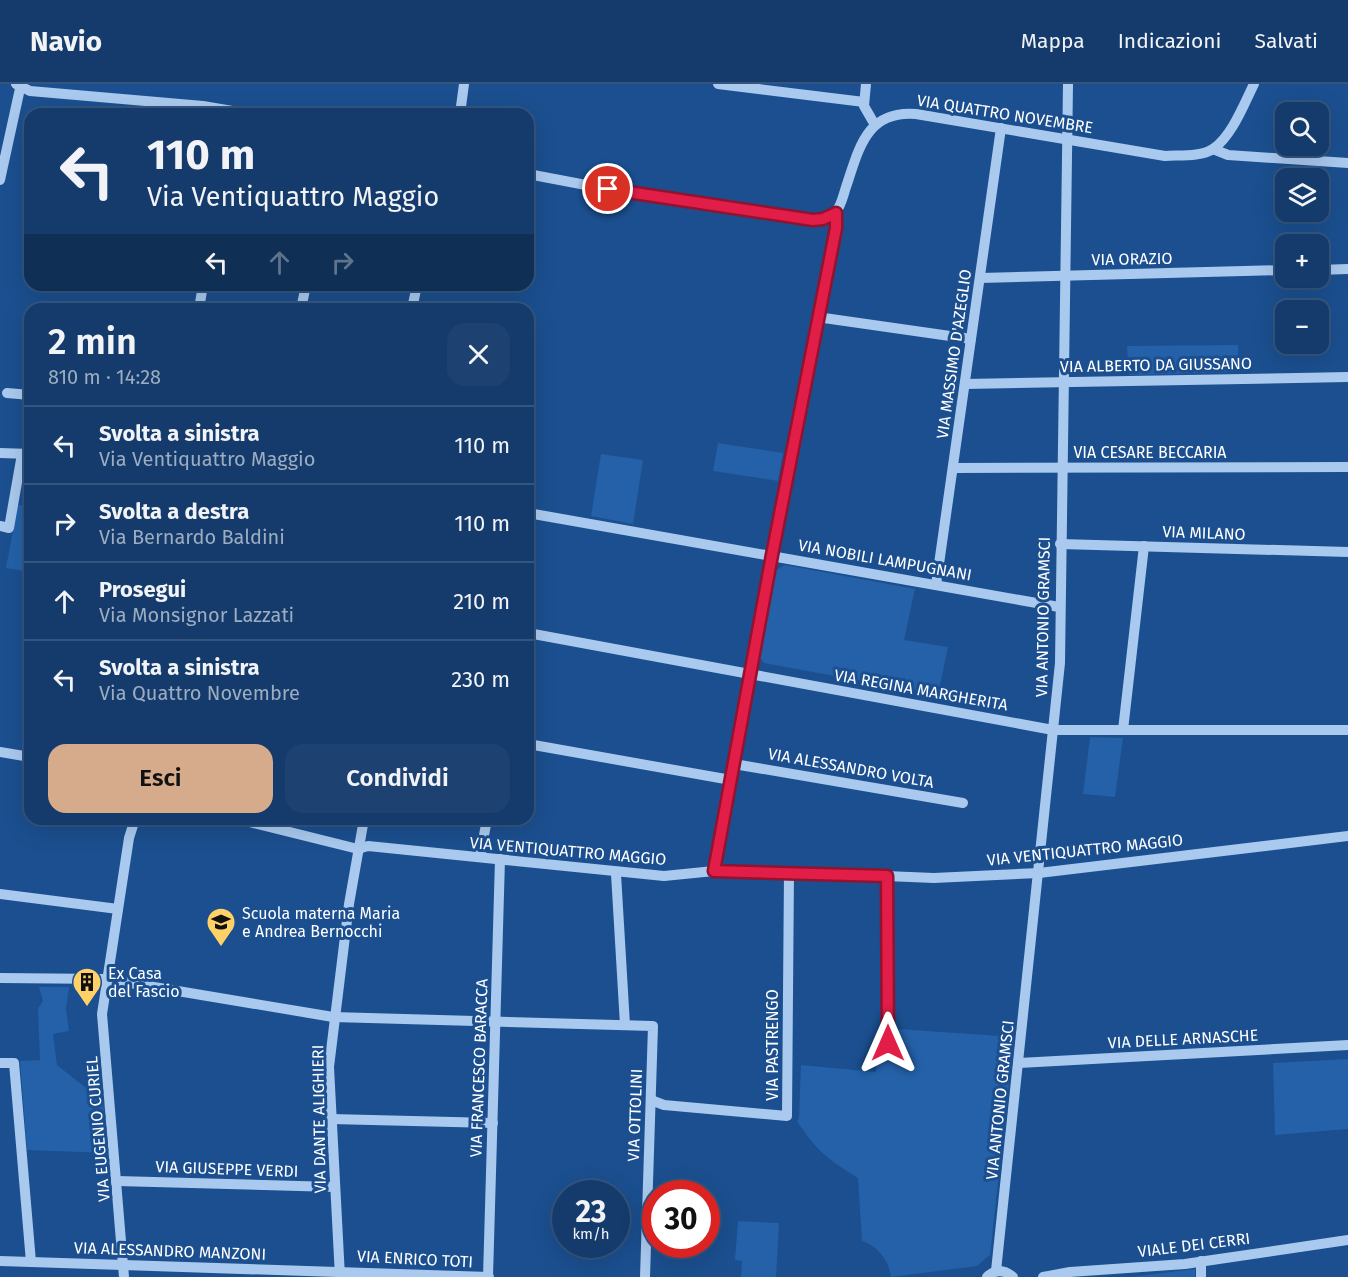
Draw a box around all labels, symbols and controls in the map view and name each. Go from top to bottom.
text: Navio [30,25,102,58]
text: Mappa [1021,28,1085,54]
text: Indicazioni [1118,28,1221,54]
text: Salvati [1254,28,1318,54]
street label: VIA QUATTRO NOVEMBRE [916,91,1094,137]
map controls [1275,102,1329,354]
button: search [1275,102,1329,156]
text: 110 m [147,130,255,180]
icon: left [48,132,126,210]
pin [582,163,633,214]
button: layers [1275,168,1329,222]
icon: arrive [591,172,624,205]
text: Via Ventiquattro Maggio [147,181,439,213]
button: + [1275,234,1329,288]
icon: left [200,246,233,279]
icon: ahead [263,246,296,279]
icon: right [326,246,359,279]
street label: VIA ORAZIO [1091,249,1173,269]
street label: VIA MASSIMO D'AZEGLIO [933,268,975,440]
button: − [1275,300,1329,354]
text: 2 min [48,320,137,364]
button: close [447,323,510,386]
street label: VIA ALBERTO DA GIUSSANO [1060,354,1252,376]
text: 810 m · 14:28 [48,365,161,389]
text: Svolta a sinistra [99,420,260,447]
icon: left [48,429,81,462]
text: 110 m [454,432,510,459]
street label: VIA CESARE BECCARIA [1073,443,1227,462]
text: Via Ventiquattro Maggio [99,447,315,471]
text: Svolta a destra [99,498,249,525]
icon: right [48,507,81,540]
text: 110 m [454,510,510,537]
street label: VIA MILANO [1162,522,1246,544]
text: Via Bernardo Baldini [99,525,285,549]
street label: VIA NOBILI LAMPUGNANI [797,535,973,585]
street label: VIA ANTONIO GRAMSCI [1032,537,1054,697]
text: Prosegui [99,576,186,603]
icon: ahead [48,585,81,618]
text: 210 m [453,588,510,615]
text: Via Monsignor Lazzati [99,603,294,627]
text: Svolta a sinistra [99,654,260,681]
icon: left [48,663,81,696]
street label: VIA REGINA MARGHERITA [833,665,1010,715]
text: 230 m [451,666,510,693]
text: Via Quattro Novembre [99,681,300,705]
button: Esci [48,744,273,813]
button: Condividi [285,744,510,813]
street label: VIA ALESSANDRO VOLTA [767,744,936,792]
street label: VIA VENTIQUATTRO MAGGIO [986,830,1184,870]
street label: VIA VENTIQUATTRO MAGGIO [469,833,667,869]
place label: Scuola materna Maria e Andrea Bernocchi [242,904,400,941]
school or university icon: Scuola materna Maria e Andrea Bernocchi [205,906,237,948]
place label: Ex Casa del Fascio [108,964,180,1001]
building icon: Ex Casa del Fascio [71,966,103,1008]
street label: VIA FRANCESCO BARACCA [466,977,492,1158]
street label: VIA PASTRENGO [763,989,782,1101]
position arrow [856,1011,920,1075]
street label: VIA ANTONIO GRAMSCI [982,1019,1018,1181]
street label: VIA DELLE ARNASCHE [1107,1026,1259,1052]
street label: VIA DANTE ALIGHIERI [308,1044,330,1194]
street label: VIA EUGENIO CURIEL [82,1055,114,1203]
street label: VIA OTTOLINI [624,1068,646,1162]
street label: VIA GIUSEPPE VERDI [155,1157,299,1181]
speed limit sign: 30 [642,1180,720,1258]
text: 23 [576,1194,606,1230]
text: km/h [572,1225,610,1243]
street label: VIALE DEI CERRI [1137,1229,1251,1261]
street label: VIA ALESSANDRO MANZONI [74,1238,266,1264]
street label: VIA ENRICO TOTI [357,1246,473,1272]

